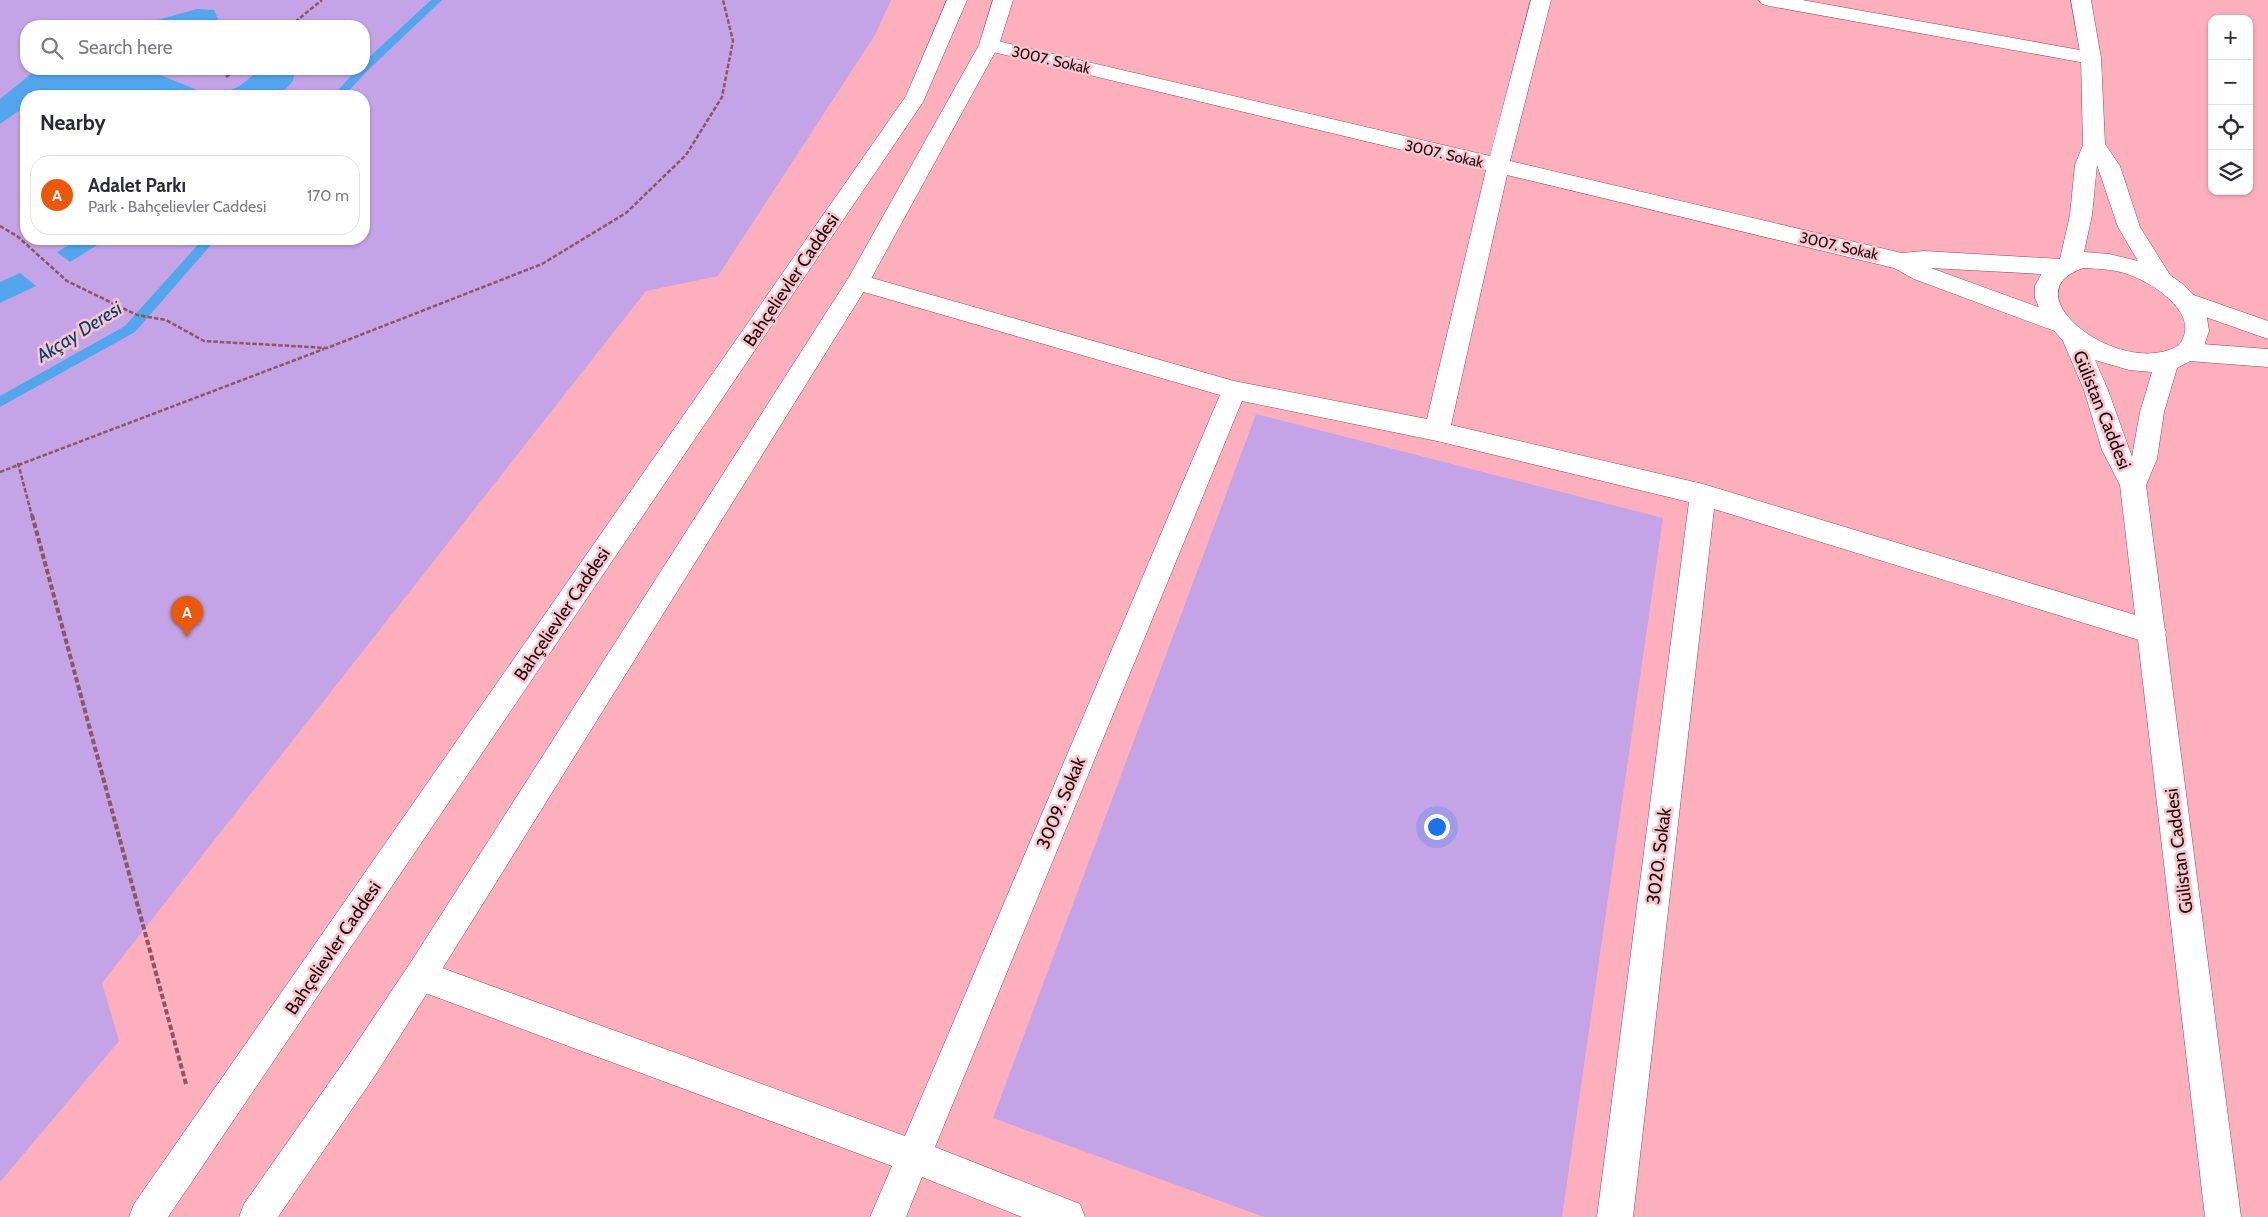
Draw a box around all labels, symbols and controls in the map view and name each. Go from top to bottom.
map controls [2208,15,2253,195]
button: + [2208,15,2253,60]
search box [20,20,370,75]
icon: search [38,34,66,62]
text: Search here [78,36,172,59]
street label: 3007. Sokak [1010,42,1092,78]
button: − [2208,60,2253,105]
button: locate [2208,105,2253,150]
text: Nearby [40,110,106,135]
street label: 3007. Sokak [1403,136,1485,172]
button: layers [2208,150,2253,195]
text: Adalet Parkı [88,174,186,197]
text: A [52,186,62,205]
text: 170 m [307,186,349,205]
text: Park · Bahçelievler Caddesi [88,197,266,216]
street label: Bahçelievler Caddesi [738,209,844,351]
street label: 3007. Sokak [1798,228,1880,264]
water label: Akçay Deresi [31,296,127,368]
street label: Gülistan Caddesi [2068,347,2136,473]
street label: Bahçelievler Caddesi [509,543,615,685]
pin: A [171,596,203,637]
street label: 3009. Sokak [1032,753,1091,852]
street label: Gülistan Caddesi [2160,787,2198,915]
street label: 3020. Sokak [1642,806,1676,905]
your location [1424,814,1450,840]
street label: Bahçelievler Caddesi [280,877,386,1019]

